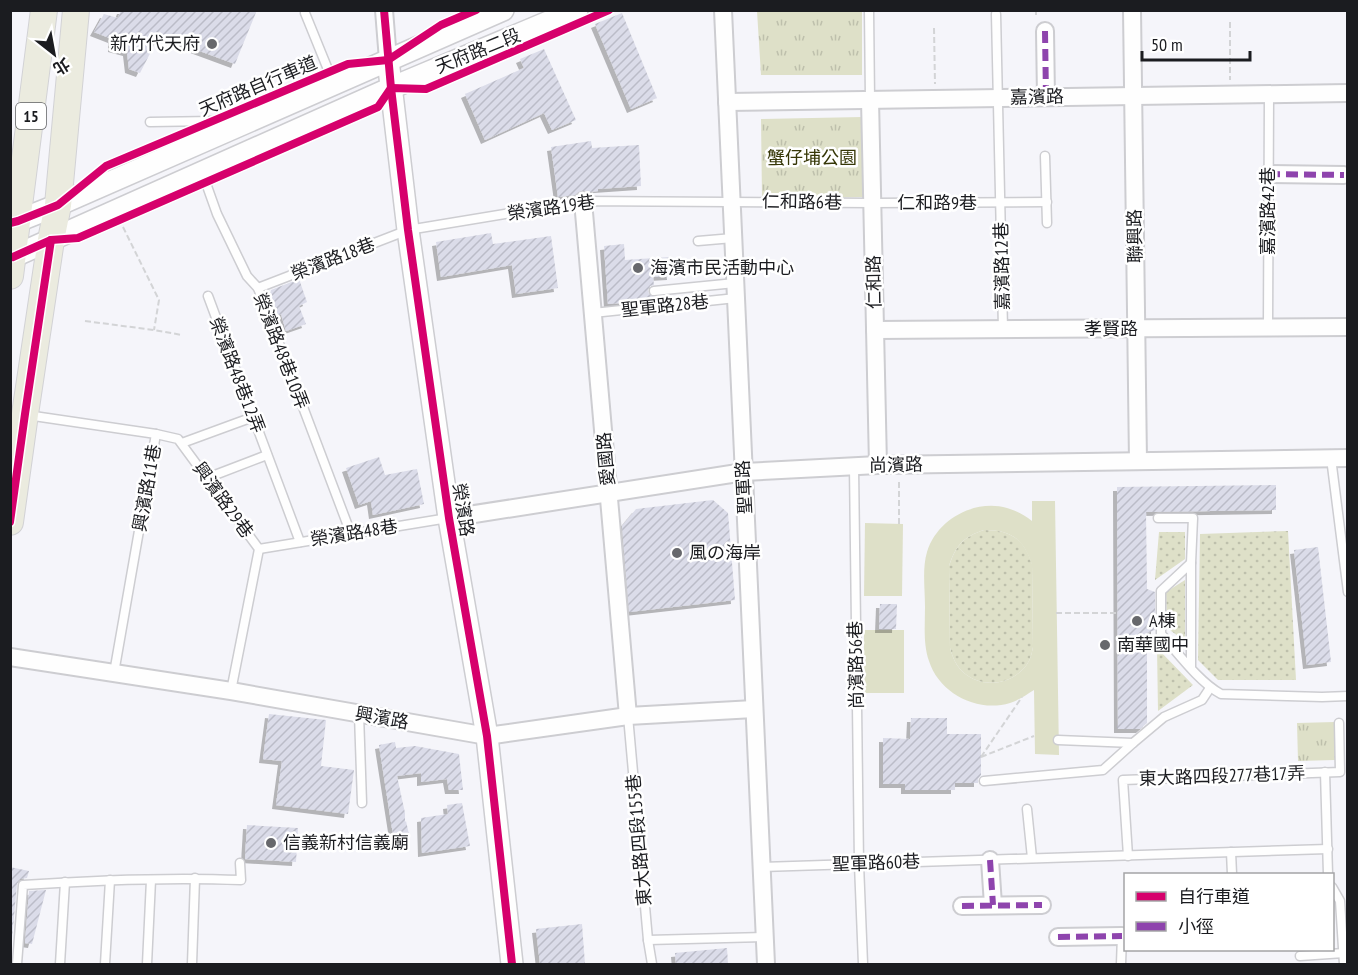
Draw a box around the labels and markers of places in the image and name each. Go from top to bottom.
place label: 新竹代天府 [110,32,200,55]
marker: 新竹代天府 [205,37,219,51]
place label: 海濱市民活動中心 [650,256,794,279]
marker: 海濱市民活動中心 [631,261,645,275]
place label: 風の海岸 [689,541,761,564]
marker: 風の海岸 [670,546,684,560]
place label: A棟 [1149,609,1176,632]
marker: A棟 [1130,614,1144,628]
place label: 南華國中 [1117,633,1189,656]
marker: 南華國中 [1098,638,1112,652]
place label: 信義新村信義廟 [283,831,409,854]
marker: 信義新村信義廟 [264,836,278,850]

